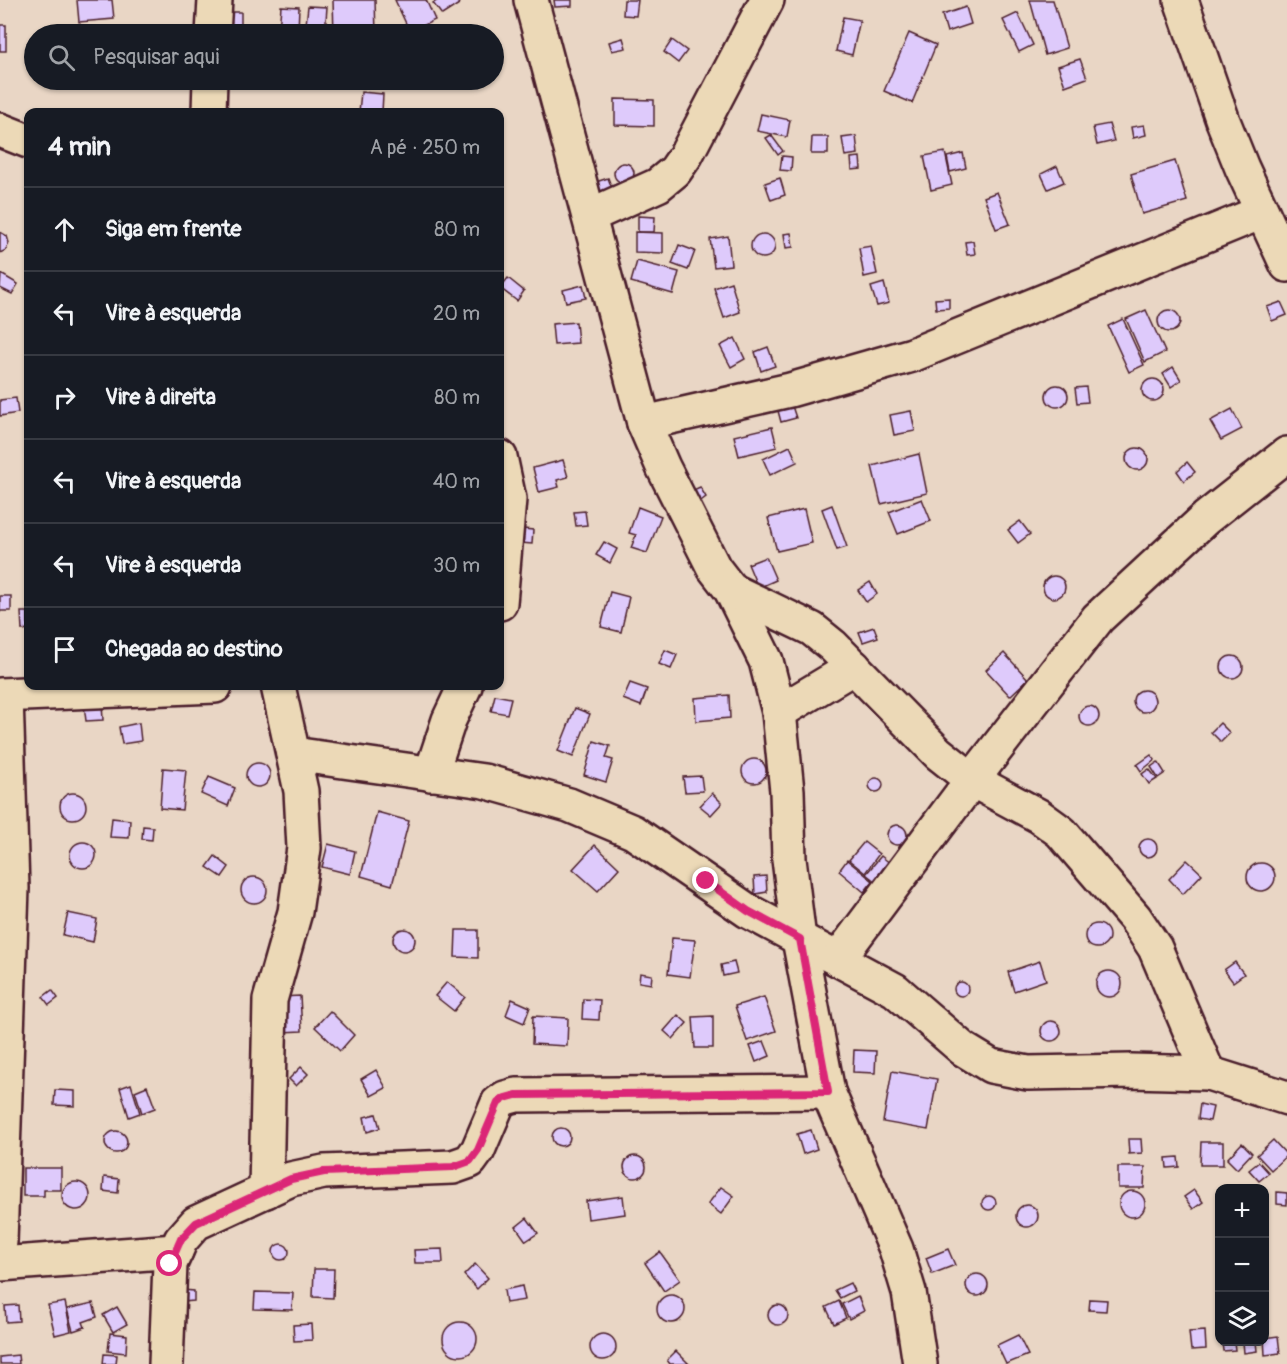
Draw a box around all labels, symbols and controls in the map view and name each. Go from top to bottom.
search box [24,24,504,90]
icon: search [45,41,78,74]
text: Pesquisar aqui [93,43,219,71]
text: 4 min [48,131,111,163]
text: A pé · 250 m [370,135,480,160]
icon: ahead [48,213,81,246]
text: Siga em frente [105,215,241,243]
text: 80 m [434,217,480,242]
icon: left [48,297,81,330]
text: Vire à esquerda [105,299,241,327]
text: 20 m [433,301,480,326]
icon: right [48,381,81,414]
text: Vire à direita [105,383,216,411]
text: 80 m [434,385,480,410]
icon: left [48,465,81,498]
text: Vire à esquerda [105,467,241,495]
text: 40 m [433,469,480,494]
icon: left [48,549,81,582]
text: Vire à esquerda [105,551,241,579]
text: 30 m [433,553,480,578]
icon: arrive [48,633,81,666]
text: Chegada ao destino [105,635,283,663]
route end [692,867,718,893]
map controls [1215,1184,1269,1346]
button: + [1215,1184,1269,1238]
button: − [1215,1238,1269,1292]
route start [156,1250,182,1276]
button: layers [1215,1292,1269,1346]

